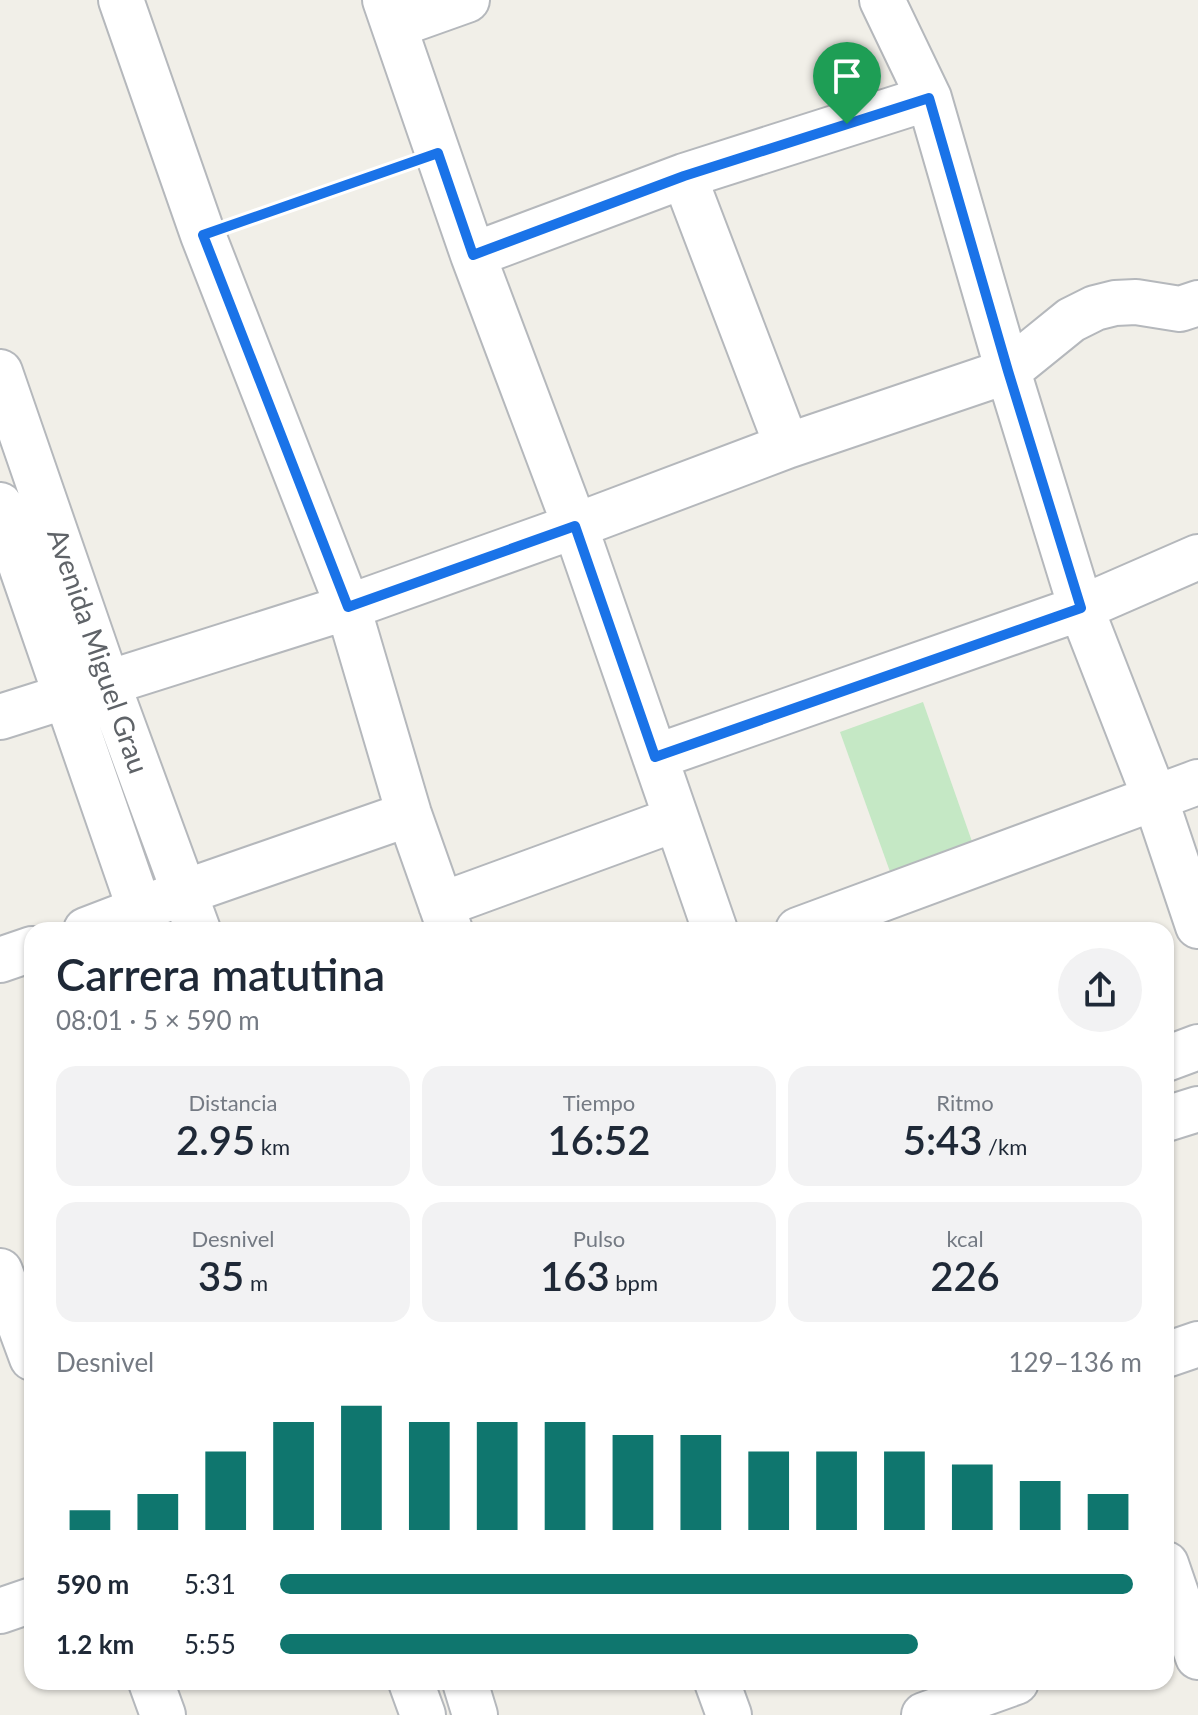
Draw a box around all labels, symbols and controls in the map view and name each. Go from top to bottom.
pin [813,42,881,124]
icon: arrive [825,54,869,98]
street label: Avenida Miguel Grau [41,524,157,778]
text: Carrera matutina [56,948,385,1000]
button: share [1058,948,1142,1032]
text: 08:01 · 5 × 590 m [56,1004,260,1036]
text: Distancia [188,1089,278,1116]
text: Tiempo [563,1089,635,1116]
text: Ritmo [936,1089,994,1116]
text: 2.95 [176,1116,255,1164]
text: 16:52 [548,1116,650,1164]
text: 5:43 [903,1116,982,1164]
text: km [255,1133,290,1160]
text: /km [982,1133,1027,1160]
text: Desnivel [191,1225,275,1252]
text: Pulso [573,1225,625,1252]
text: kcal [946,1225,984,1252]
text: 35 [198,1252,244,1300]
text: 163 [540,1252,610,1300]
text: 226 [930,1252,1000,1300]
text: m [244,1269,268,1296]
text: bpm [610,1269,658,1296]
text: Desnivel [56,1346,154,1378]
text: 129–136 m [1008,1346,1142,1378]
text: 590 m [56,1568,129,1600]
text: 5:31 [184,1568,236,1600]
text: 1.2 km [56,1628,134,1660]
text: 5:55 [184,1628,236,1660]

